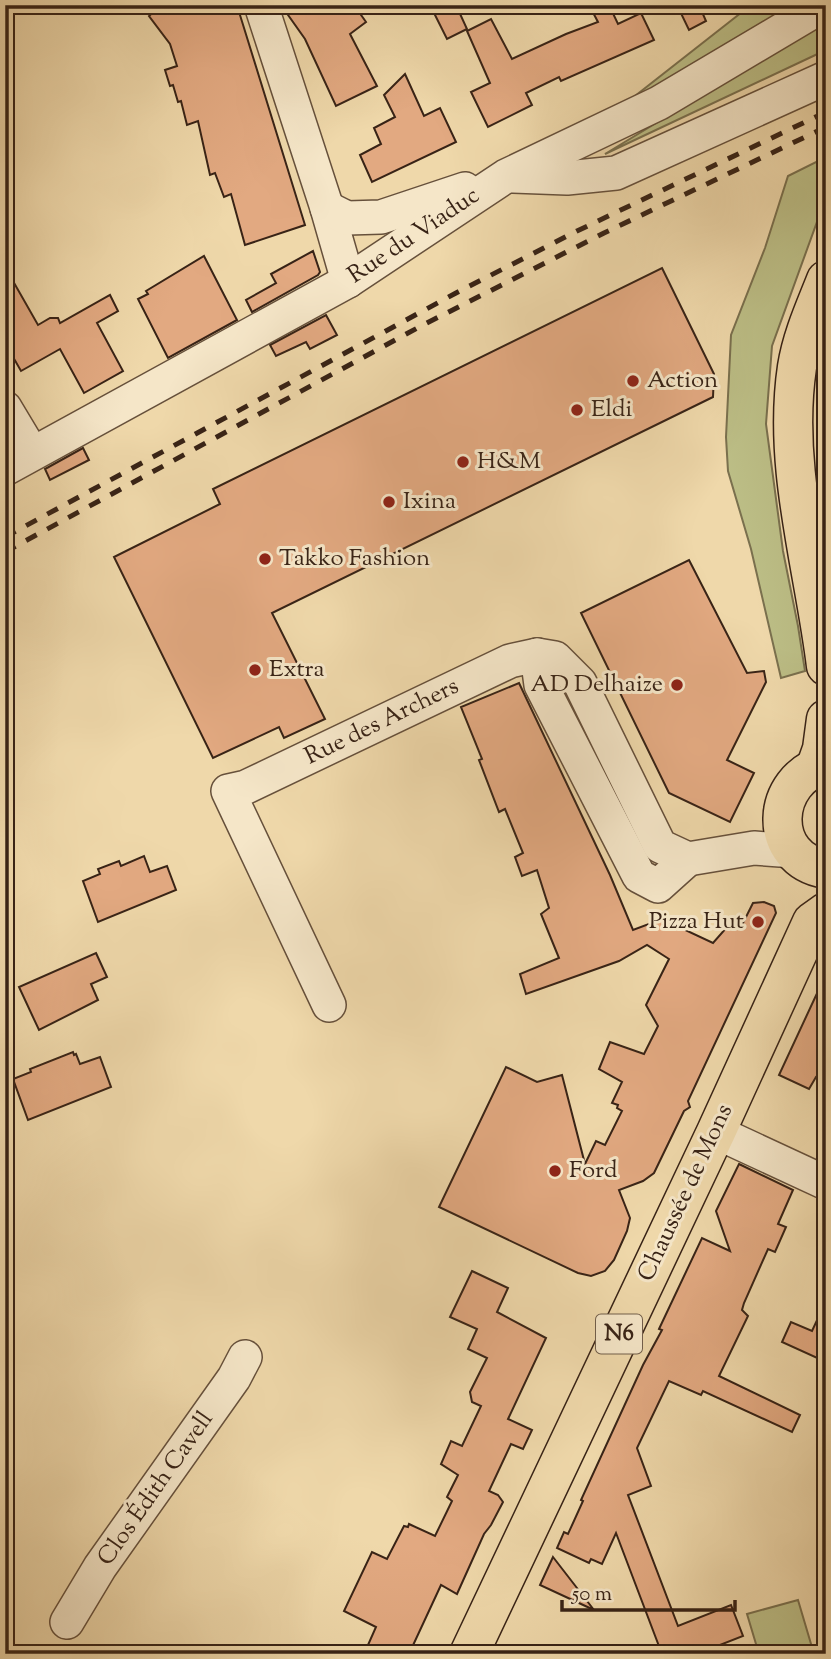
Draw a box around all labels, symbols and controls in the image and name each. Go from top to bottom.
street label: Rue du Viaduc [341,179,487,293]
place label: Action [647,364,718,398]
marker: Action [625,373,641,389]
place label: Eldi [591,393,633,427]
marker: Eldi [569,402,585,418]
place label: H&M [477,445,541,479]
marker: H&M [455,454,471,470]
place label: Ixina [403,485,456,519]
marker: Ixina [381,494,397,510]
place label: Takko Fashion [279,542,430,576]
marker: Takko Fashion [257,551,273,567]
place label: Extra [269,653,325,687]
marker: Extra [247,662,263,678]
place label: AD Delhaize [530,668,663,702]
street label: Rue des Archers [299,670,465,774]
marker: AD Delhaize [669,677,685,693]
place label: Pizza Hut [649,905,744,939]
marker: Pizza Hut [750,914,766,930]
street label: Chaussée de Mons [630,1099,742,1287]
place label: Ford [569,1154,618,1188]
marker: Ford [547,1163,563,1179]
road number: N6 [596,1315,642,1354]
street label: Clos Édith Cavell [90,1405,222,1573]
scale bar [562,1568,735,1612]
text: 50 m [571,1580,612,1610]

